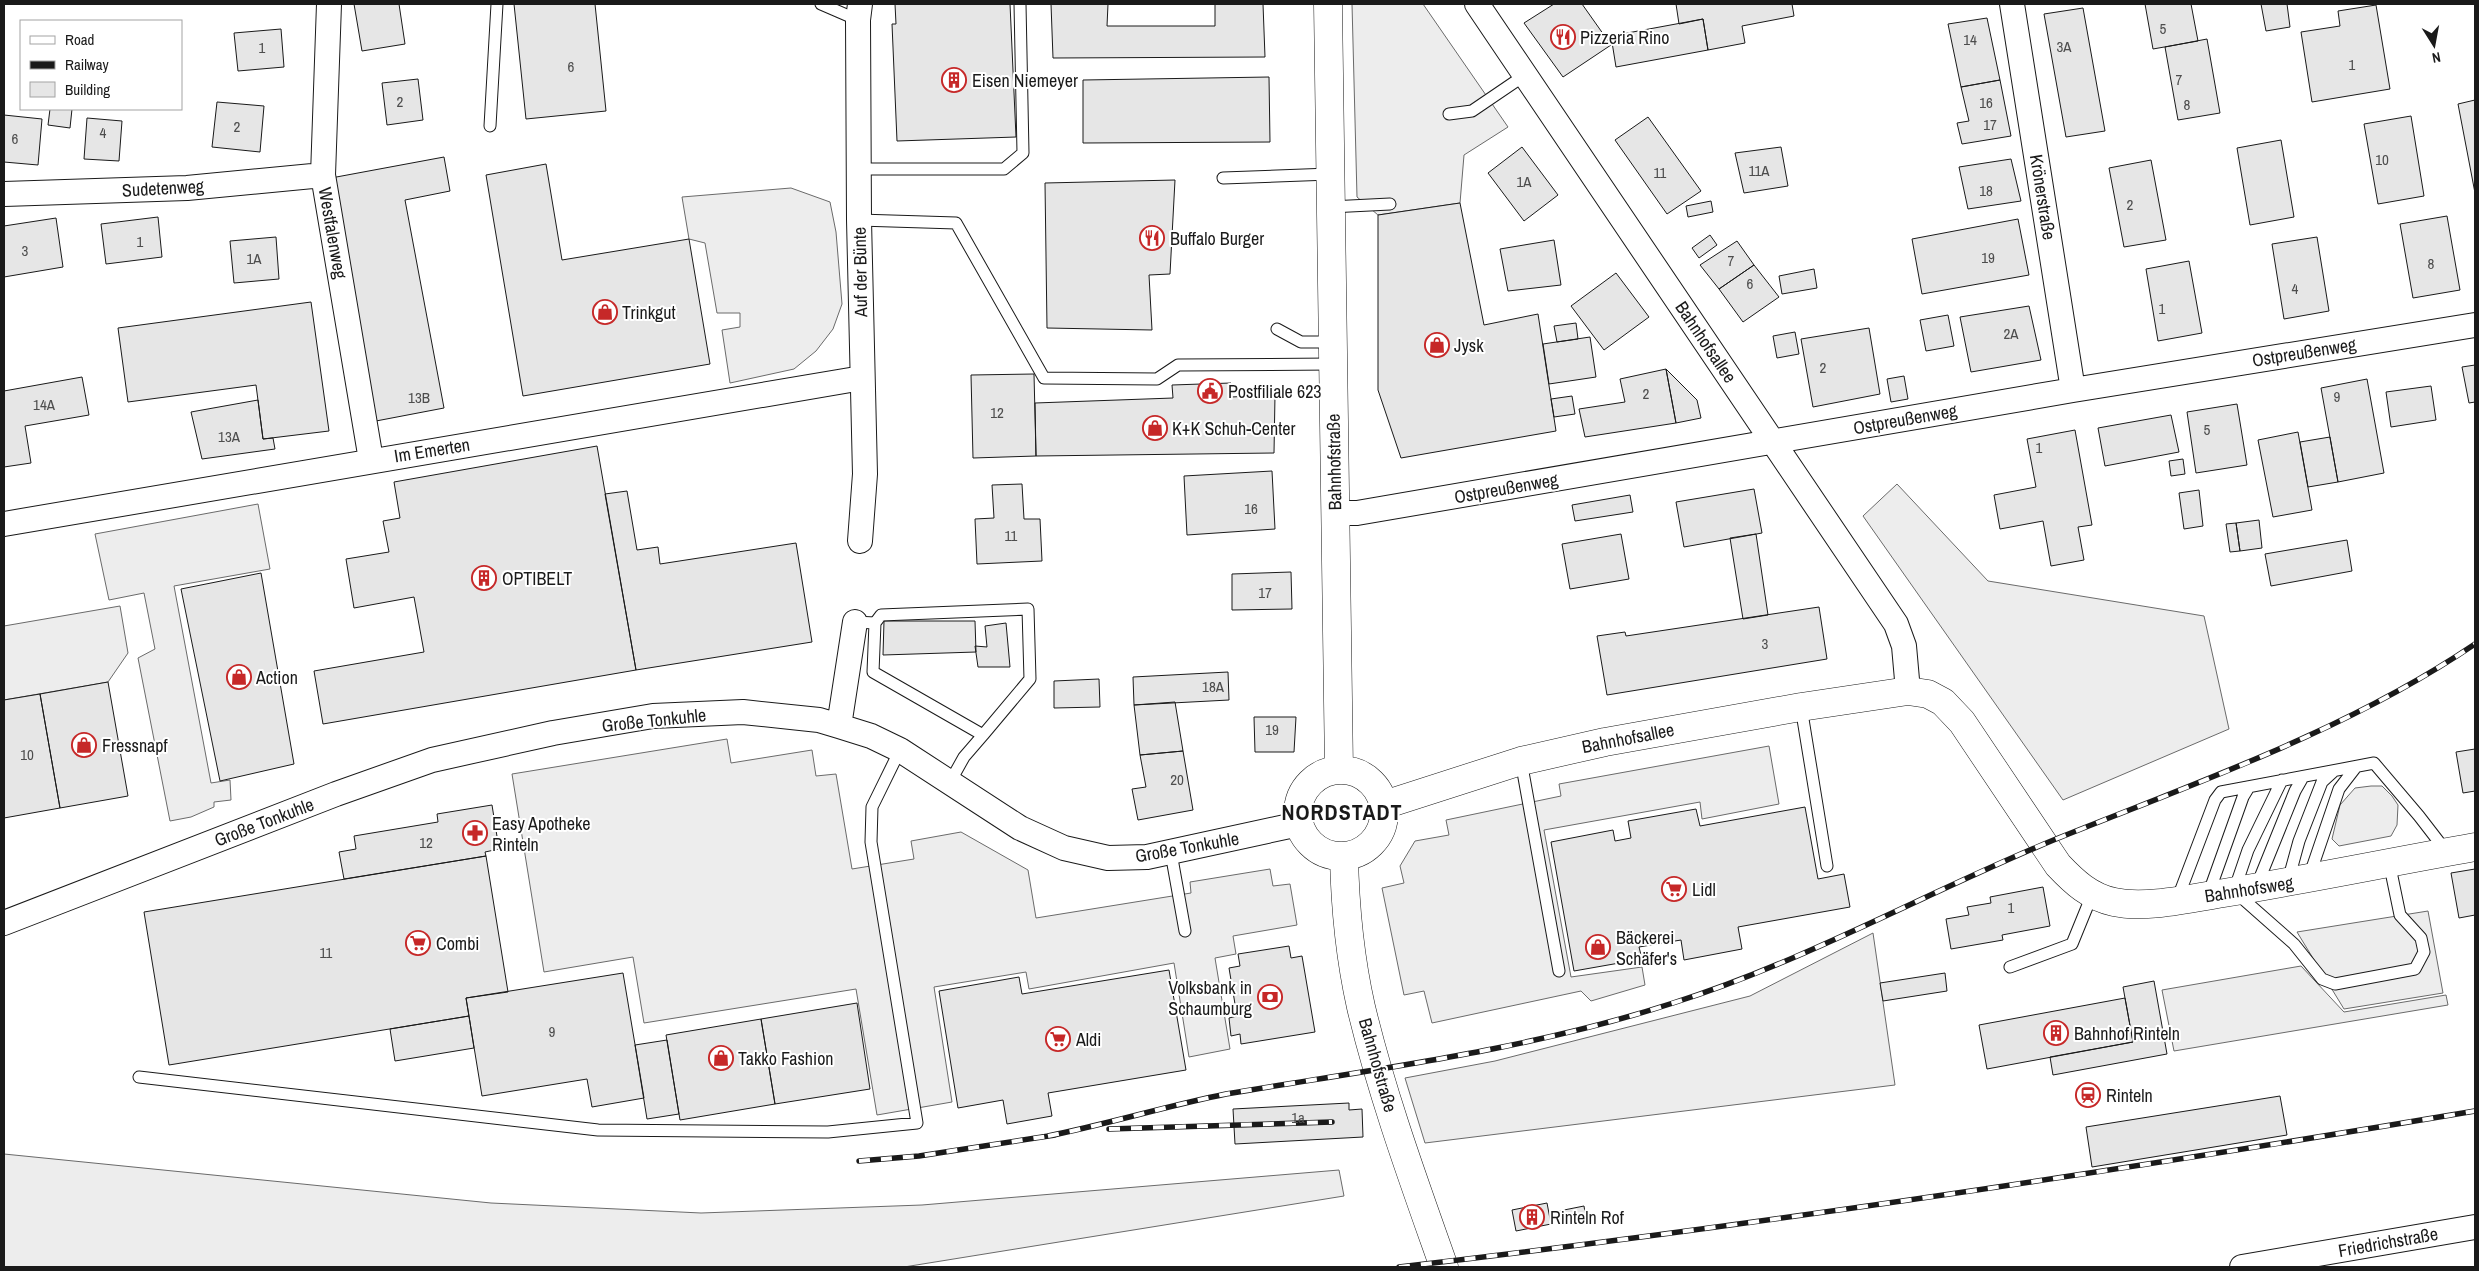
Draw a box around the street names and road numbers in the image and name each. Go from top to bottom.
street label: Krönerstraße [2024,153,2062,241]
street label: Sudetenweg [121,173,205,203]
street label: Westfalenweg [313,185,353,281]
street label: Auf der Bünte [847,227,873,318]
street label: Bahnhofsallee [1669,296,1743,388]
street label: Ostpreußenweg [2250,331,2359,373]
street label: Ostpreußenweg [1851,397,1960,440]
street label: Bahnhofstraße [1321,413,1347,511]
street label: Im Emerten [392,432,472,468]
street label: Ostpreußenweg [1452,466,1561,509]
street label: Große Tonkuhle [601,702,707,738]
street label: Bahnhofsallee [1580,717,1676,759]
street label: Große Tonkuhle [211,792,317,852]
street label: Große Tonkuhle [1133,826,1241,868]
street label: Bahnhofsweg [2203,870,2296,908]
street label: Bahnhofstraße [1353,1015,1403,1115]
street label: Friedrichstraße [2336,1221,2440,1263]

